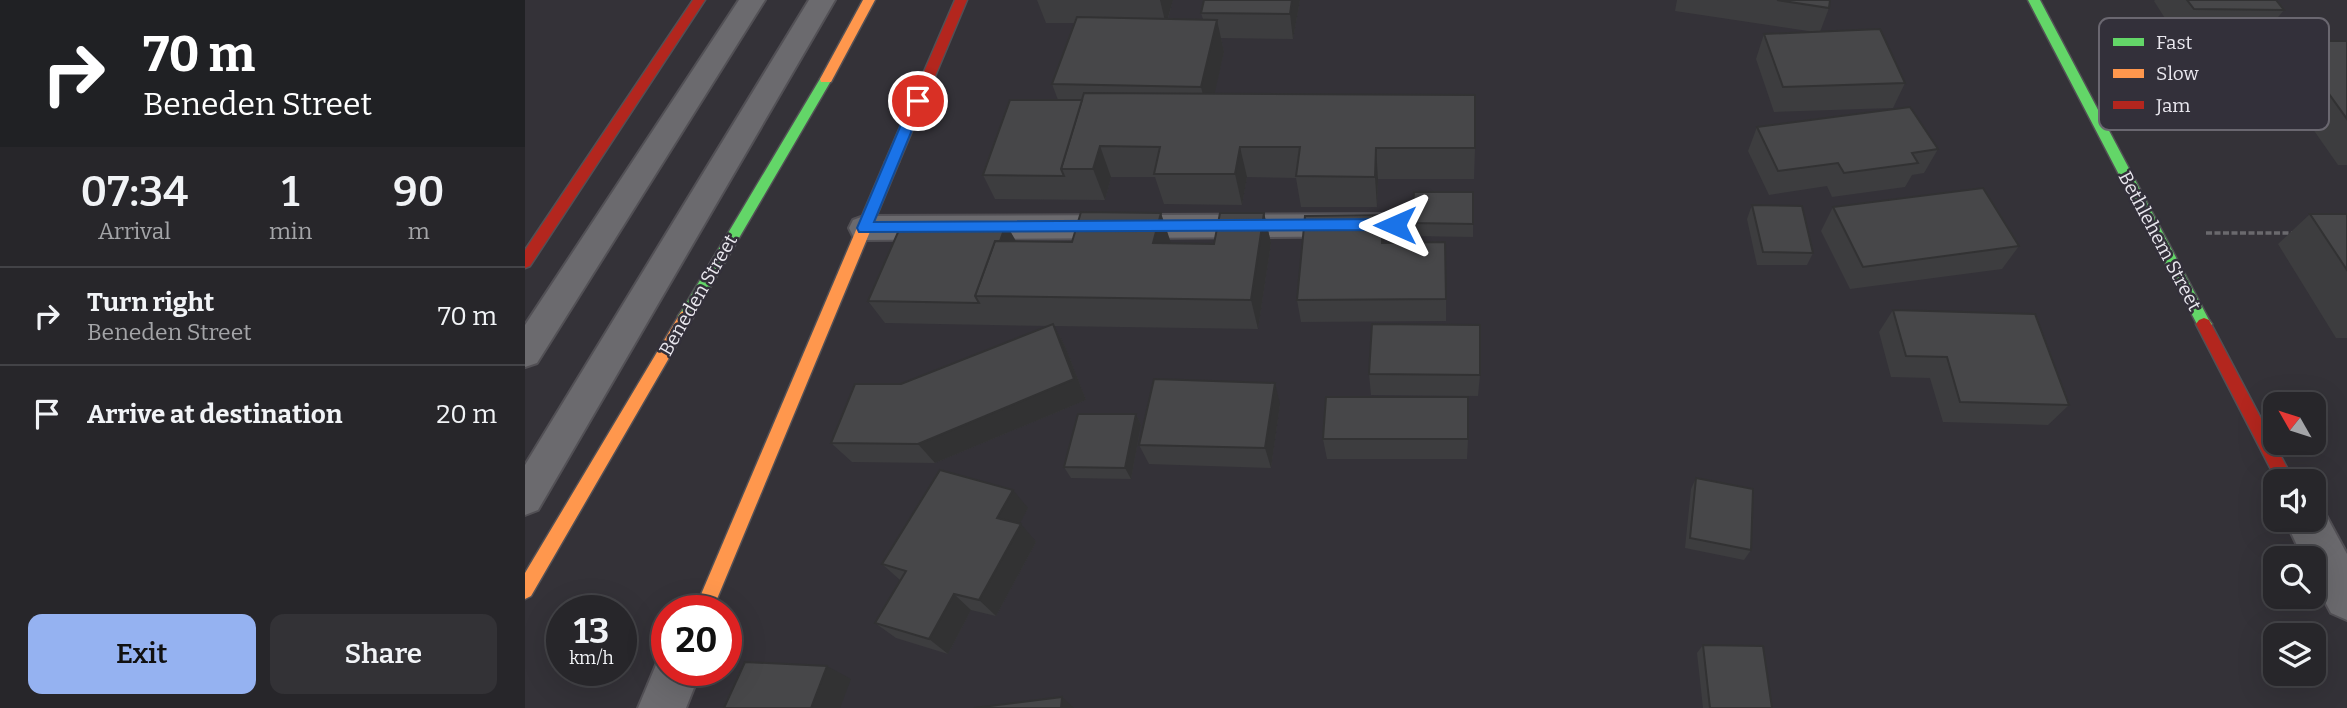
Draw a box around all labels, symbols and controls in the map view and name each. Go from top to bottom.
legend [2099,18,2329,130]
text: 70 m [143,25,255,84]
icon: right [28,28,119,119]
text: Fast [2156,31,2193,54]
text: Slow [2156,62,2199,85]
pin [888,71,948,131]
icon: arrive [899,82,937,120]
text: Beneden Street [143,85,372,123]
text: Jam [2155,94,2190,117]
text: 07:34 [81,167,188,217]
text: 1 [282,167,299,217]
text: 90 [393,167,444,217]
street label: Bethlehem Street [2114,167,2206,315]
position arrow [1358,188,1432,262]
text: Arrival [98,217,171,245]
text: min [269,217,312,245]
text: m [408,217,430,245]
street label: Beneden Street [654,230,742,360]
text: Turn right [87,287,214,318]
icon: right [28,297,66,335]
text: 70 m [438,301,497,332]
text: Beneden Street [87,318,252,346]
north arrow [2263,392,2326,455]
map controls [2263,392,2326,686]
icon: arrive [28,395,66,433]
text: Arrive at destination [87,399,342,430]
text: 20 m [436,399,497,430]
button: sound [2263,469,2326,532]
button: search [2263,546,2326,609]
speed limit sign: 20 [651,595,742,686]
text: 13 [574,610,609,652]
button: Exit [28,614,256,694]
button: Share [270,614,497,694]
button: layers [2263,623,2326,686]
text: km/h [569,647,614,669]

